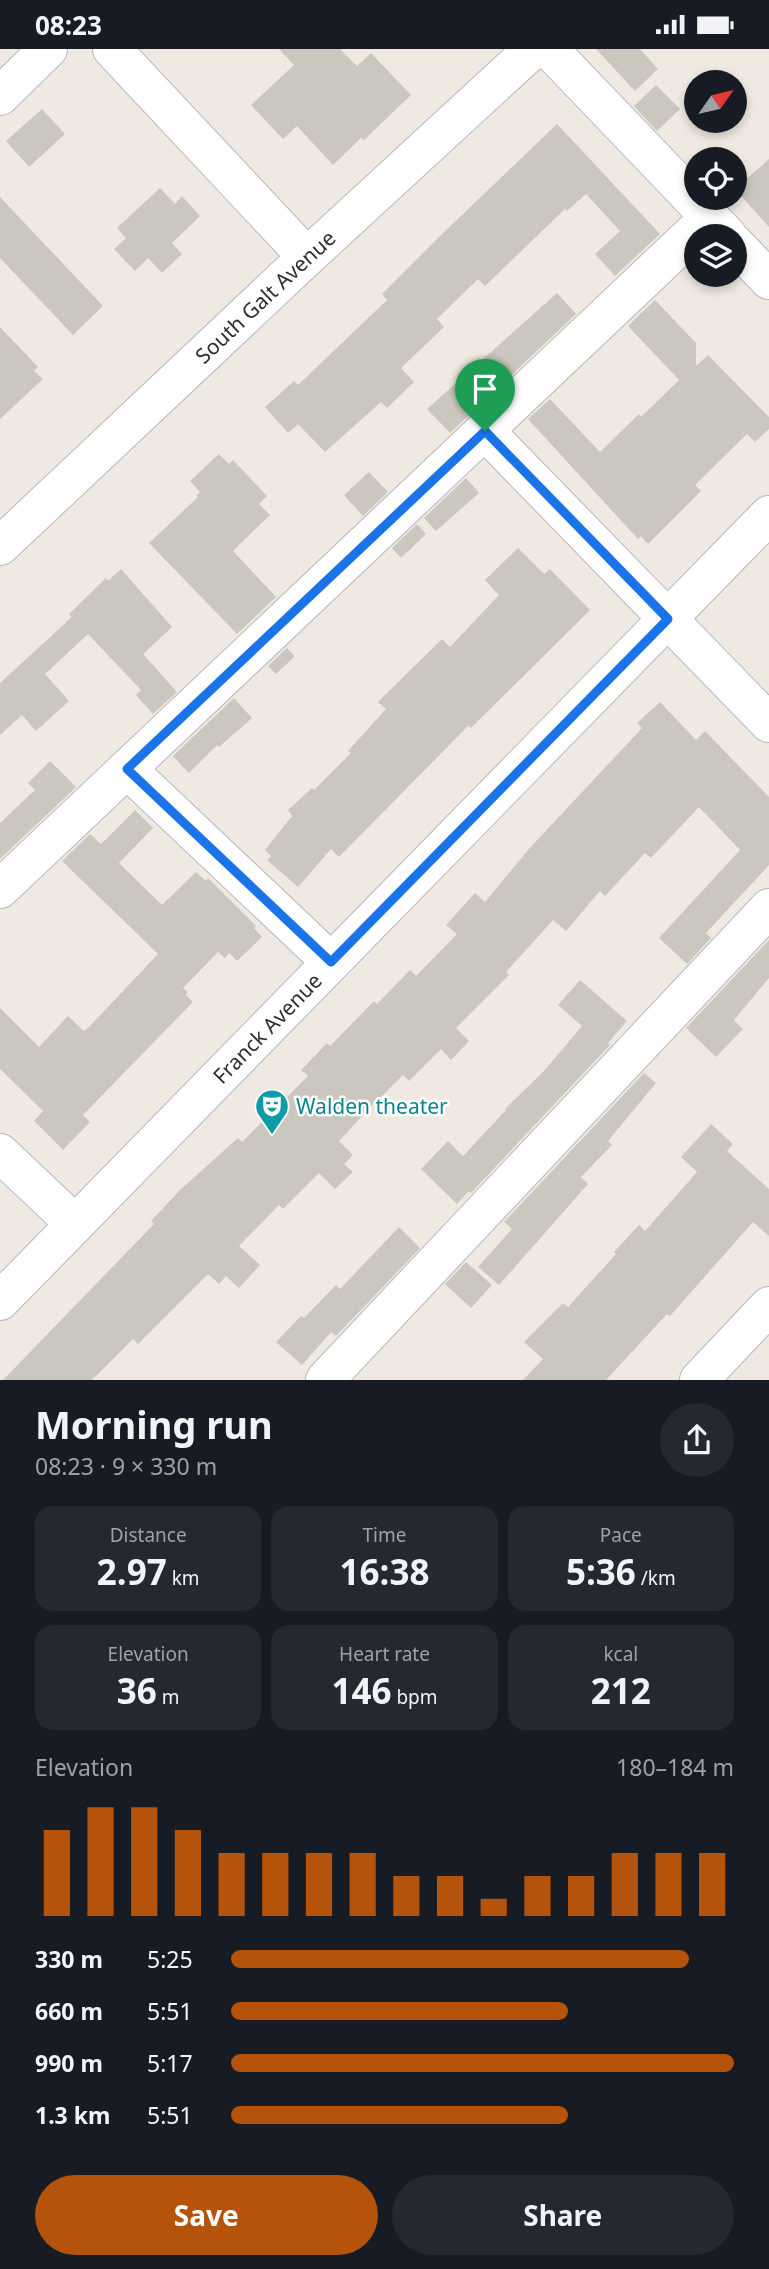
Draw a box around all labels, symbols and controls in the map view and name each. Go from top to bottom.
text: 08:23 [35,7,102,43]
north arrow [684,70,747,133]
map controls [684,70,747,287]
button: locate [684,147,747,210]
street label: South Galt Avenue [189,224,341,369]
button: layers [684,224,747,287]
pin [455,359,515,431]
icon: arrive [466,370,504,408]
street label: Franck Avenue [207,967,328,1089]
theatre icon: Walden theater [253,1087,291,1136]
place label: Walden theater [296,1092,448,1120]
text: Morning run [35,1398,273,1450]
button: share [660,1403,734,1477]
text: 08:23 · 9 × 330 m [35,1450,217,1482]
text: Distance [110,1522,187,1548]
text: Time [363,1522,406,1548]
text: Pace [600,1522,642,1548]
text: 2.97 [97,1548,167,1595]
text: 16:38 [340,1548,429,1595]
text: 5:36 [566,1548,636,1595]
text: km [167,1565,200,1591]
text: /km [636,1565,676,1591]
text: Elevation [108,1641,189,1667]
text: Heart rate [339,1641,430,1667]
text: kcal [603,1641,638,1667]
text: 36 [117,1667,157,1714]
text: 146 [331,1667,391,1714]
text: 212 [591,1667,651,1714]
text: m [157,1684,180,1710]
text: bpm [391,1684,438,1710]
text: Elevation [35,1751,133,1783]
text: 180–184 m [616,1751,734,1783]
text: 330 m [35,1943,103,1975]
text: 5:25 [147,1943,193,1975]
text: 660 m [35,1995,103,2027]
text: 5:51 [147,1995,193,2027]
text: 990 m [35,2047,103,2079]
text: 5:17 [147,2047,193,2079]
text: 1.3 km [35,2099,110,2131]
text: 5:51 [147,2099,193,2131]
button: Save [35,2175,378,2255]
button: Share [392,2175,734,2255]

